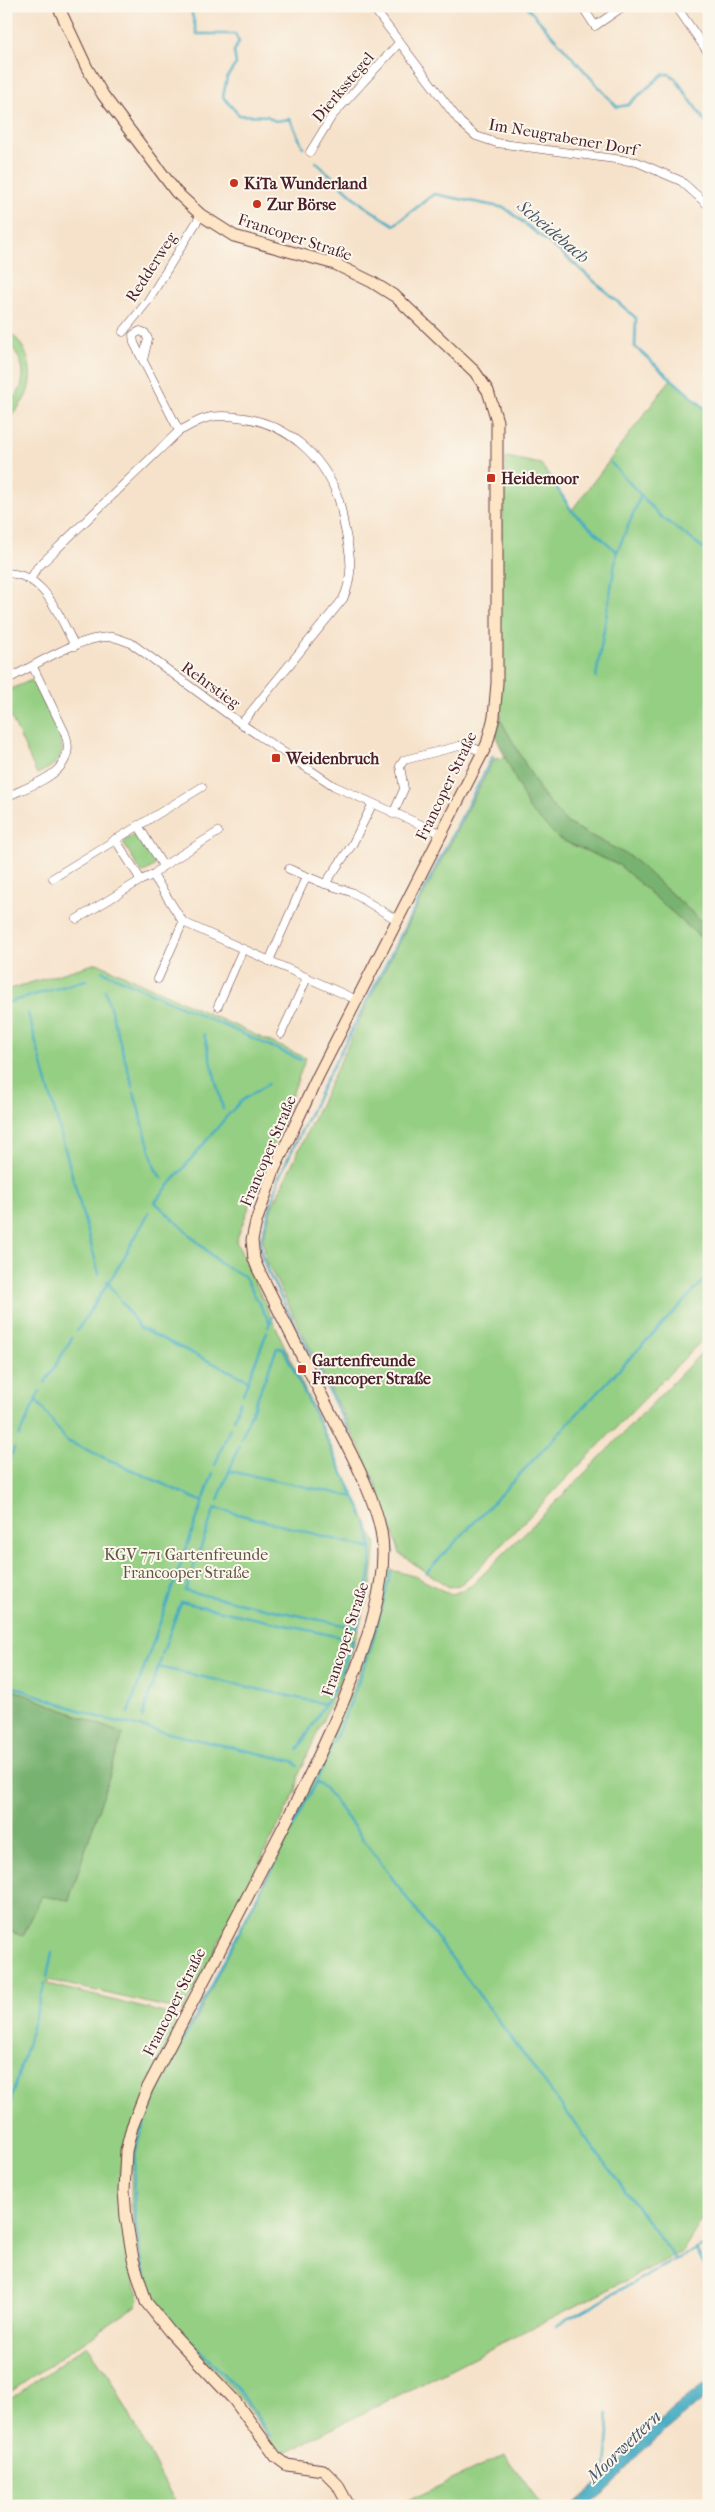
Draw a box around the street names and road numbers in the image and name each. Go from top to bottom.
street label: Dierksstegel [308,48,378,126]
street label: Im Neugrabener Dorf [487,115,642,160]
street label: Francoper Straße [236,210,355,264]
street label: Redderweg [121,228,181,306]
street label: Rehrstieg [178,657,244,713]
street label: Francoper Straße [411,728,481,844]
street label: Francoper Straße [236,1093,300,1209]
street label: Francoper Straße [318,1579,372,1698]
street label: Francoper Straße [139,1945,209,2059]

